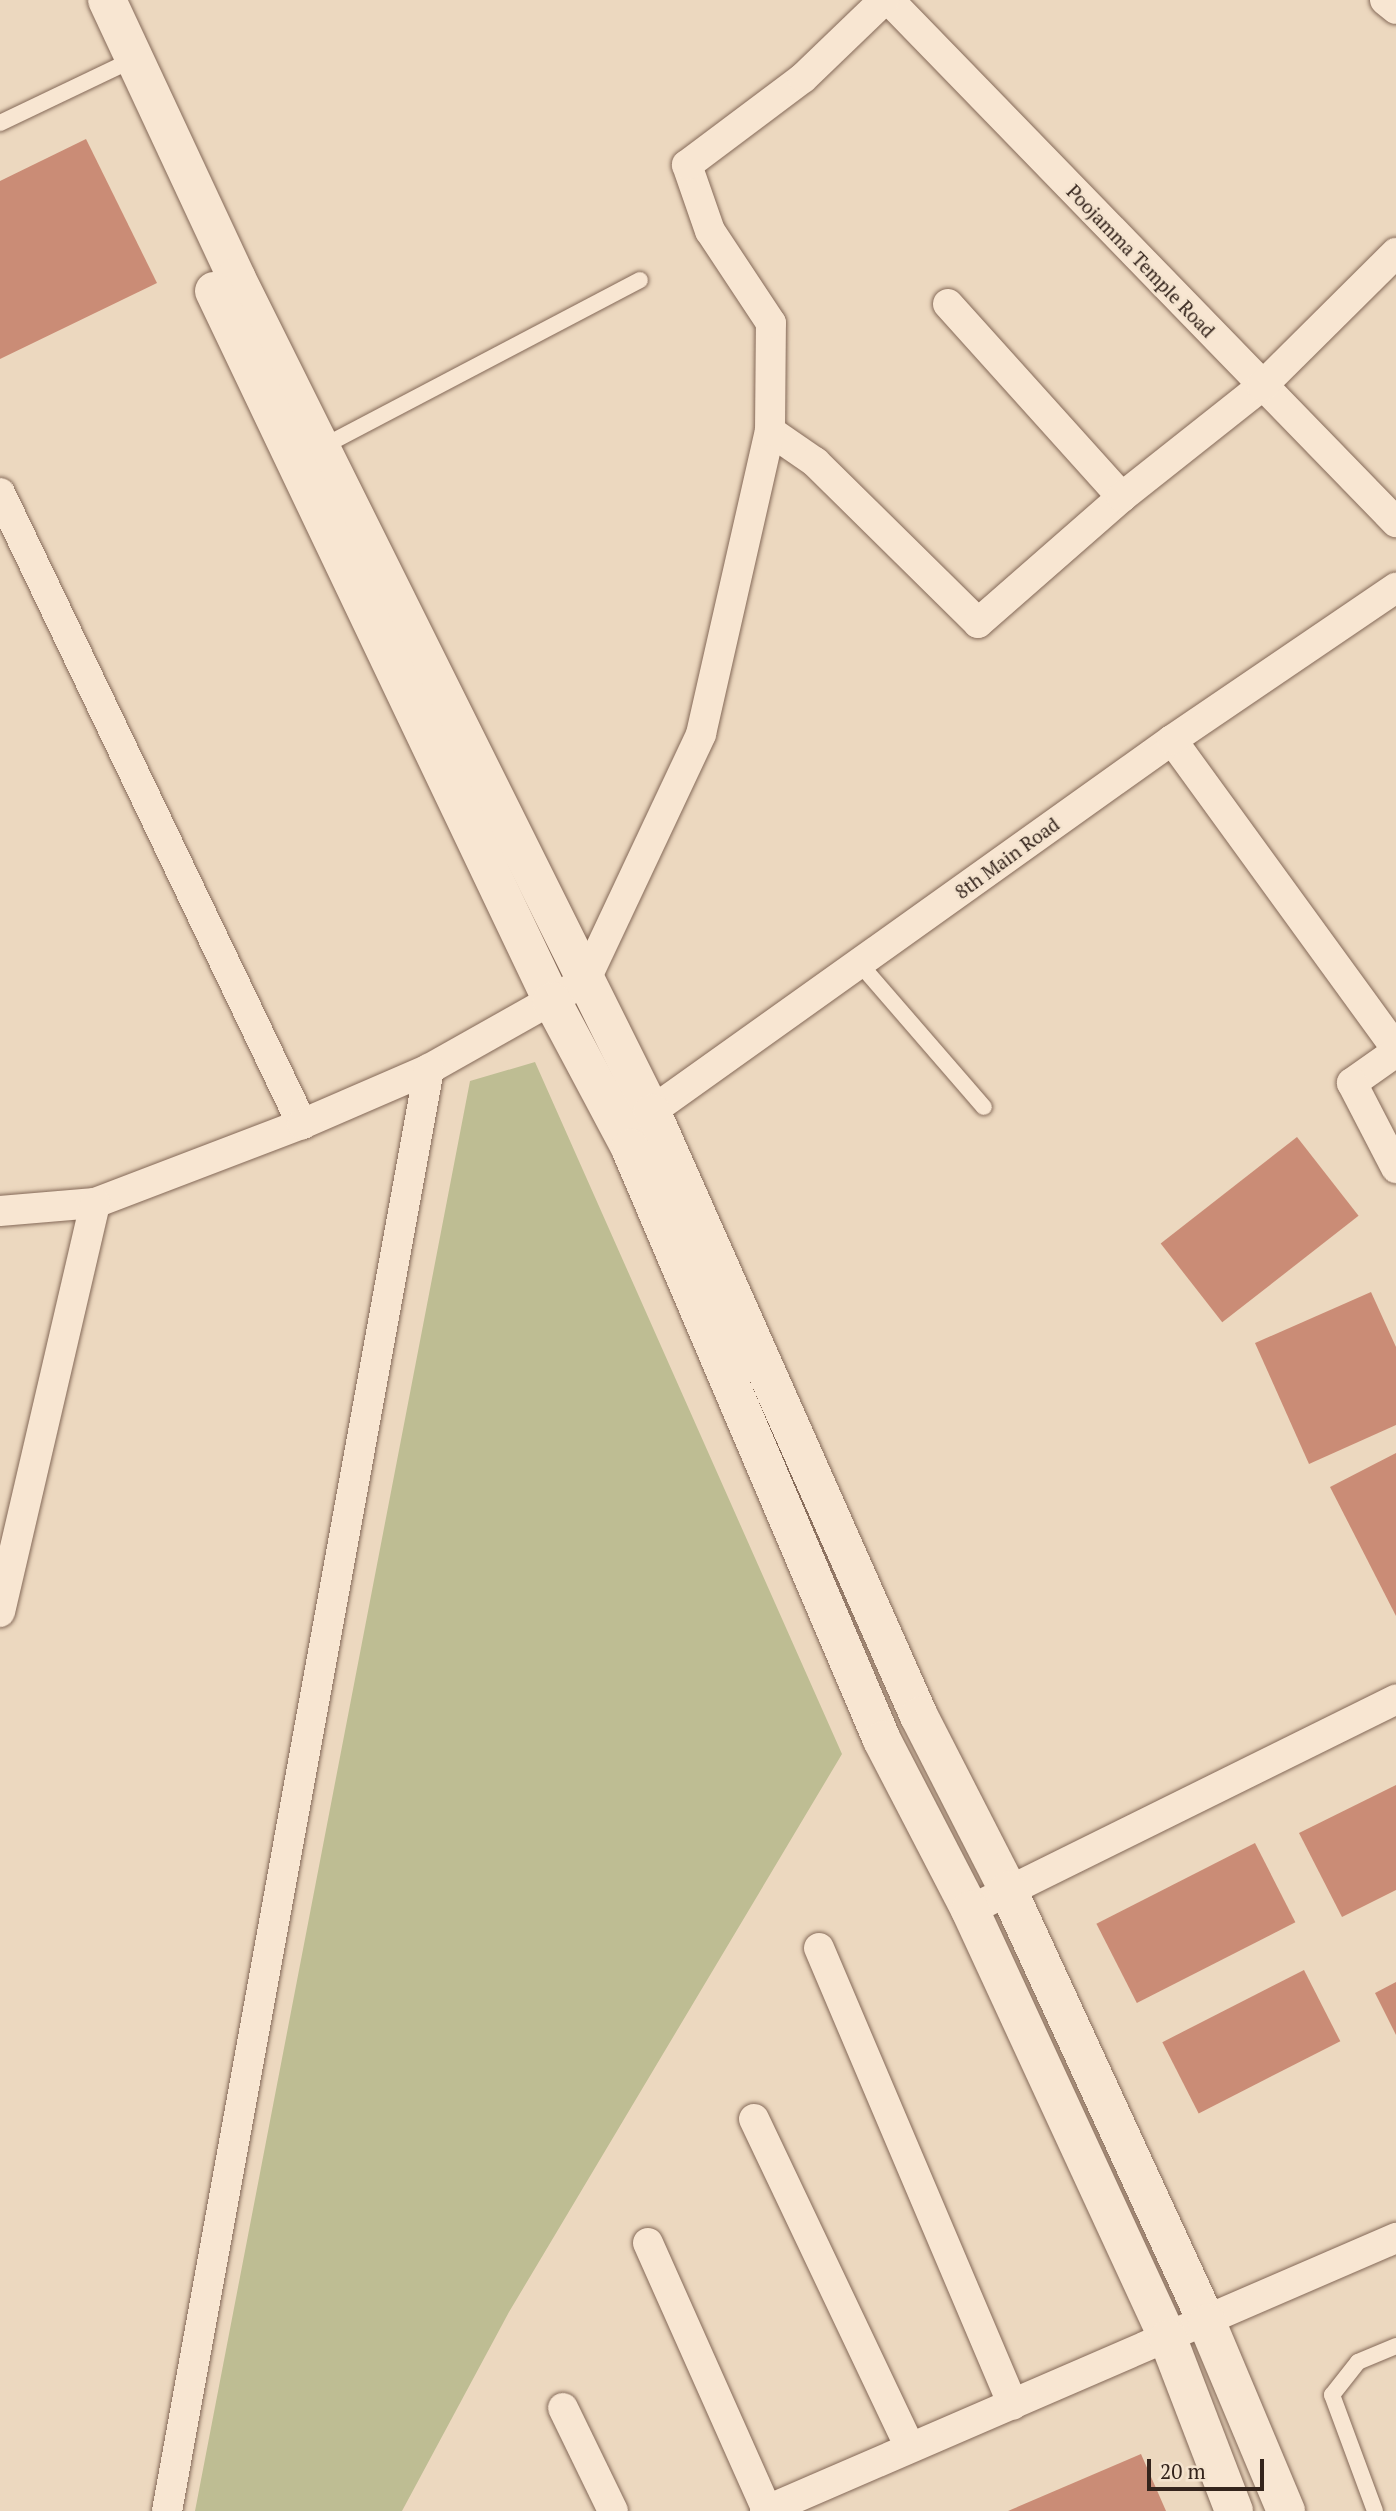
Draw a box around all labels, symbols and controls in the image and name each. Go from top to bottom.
street label: Poojamma Temple Road [1062,180,1220,342]
street label: 8th Main Road [951,813,1063,903]
scale bar [1151,2444,1268,2488]
text: 20 m [1160,2457,1206,2485]

